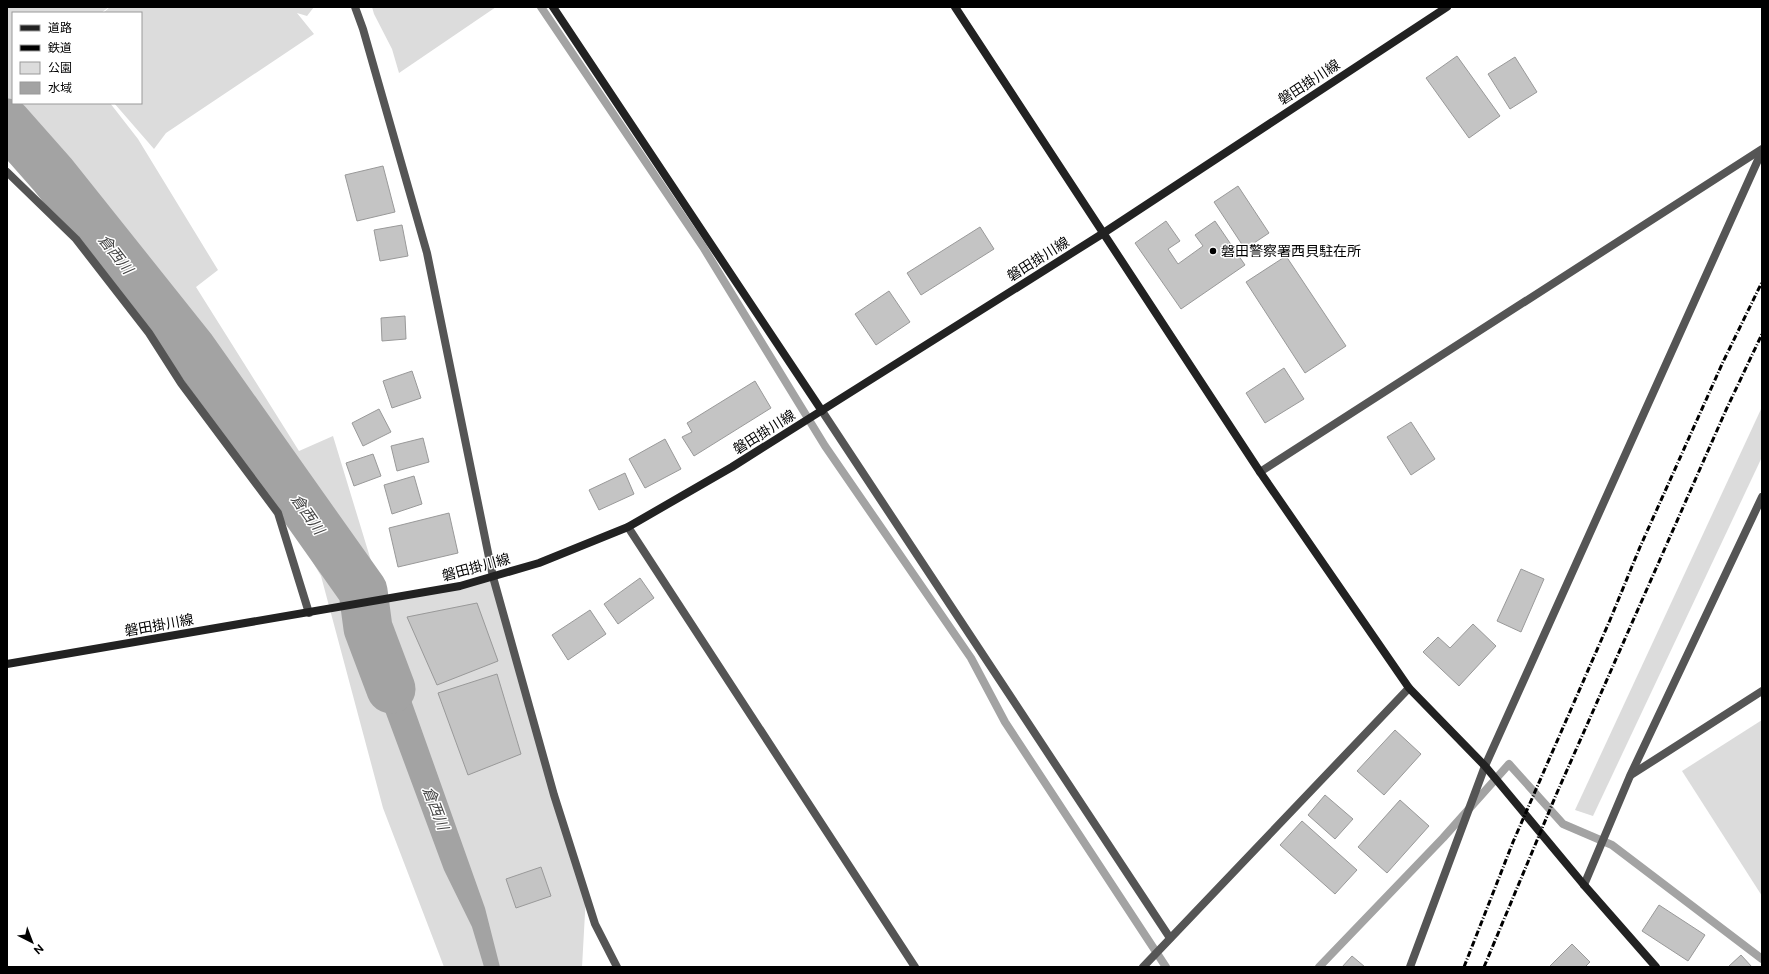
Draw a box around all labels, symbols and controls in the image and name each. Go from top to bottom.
legend [12,12,142,104]
text: 道路 [48,21,72,35]
text: 鉄道 [48,41,72,55]
street label: 磐田掛川線 [1275,56,1343,108]
text: 公園 [48,61,72,75]
text: 水域 [48,81,72,95]
water label: 倉西川 [95,231,138,279]
street label: 磐田掛川線 [1004,234,1072,284]
place label: 磐田警察署西貝駐在所 [1221,243,1361,259]
marker: 磐田警察署西貝駐在所 [1208,246,1218,256]
street label: 磐田掛川線 [730,407,798,457]
water label: 倉西川 [288,491,329,539]
street label: 磐田掛川線 [440,550,512,584]
street label: 磐田掛川線 [123,611,195,639]
water label: 倉西川 [420,784,453,834]
north arrow [12,922,52,962]
text: N [31,942,46,957]

